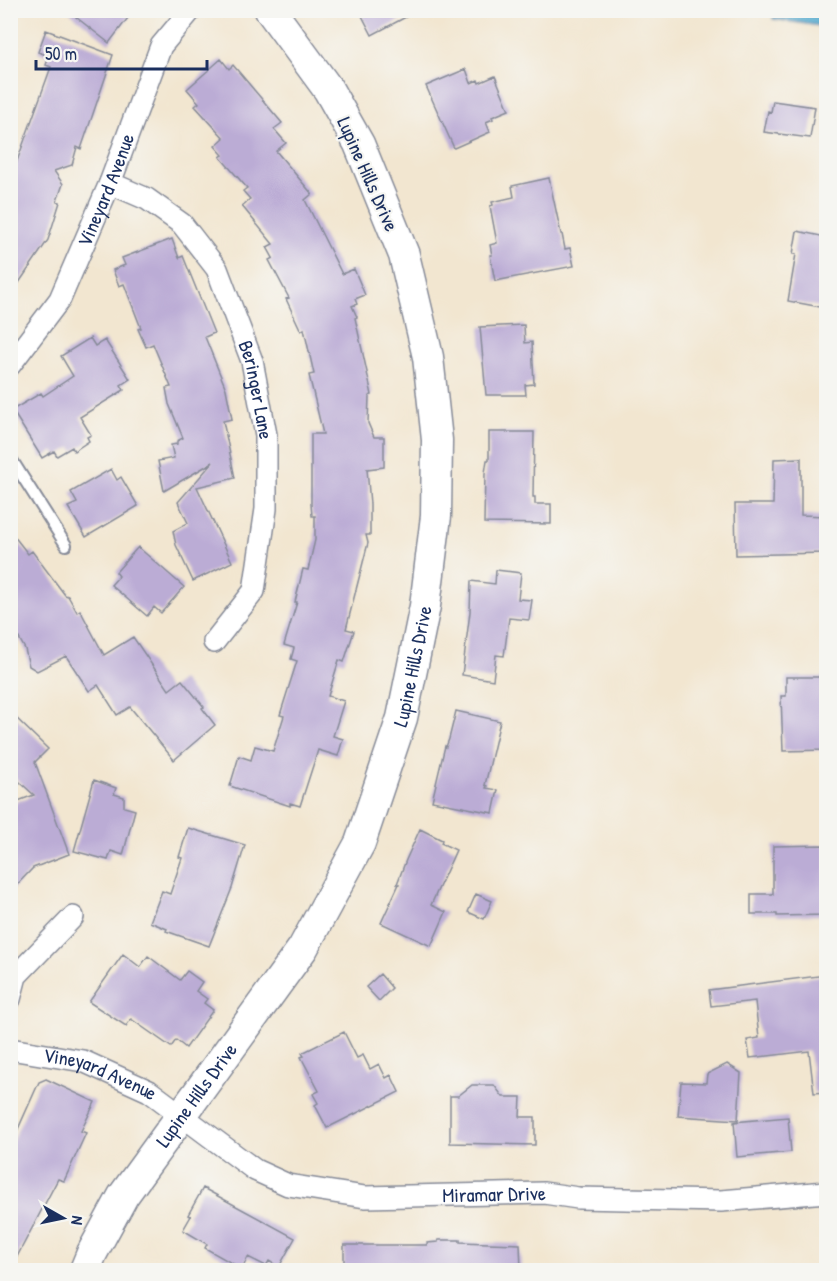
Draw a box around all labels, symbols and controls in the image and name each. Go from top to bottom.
scale bar [36,33,207,71]
text: 50 m [45,41,77,66]
street label: Lupine Hills Drive [331,112,406,235]
street label: Vineyard Avenue [70,129,140,251]
street label: Beringer Lane [232,336,280,439]
street label: Lupine Hills Drive [386,603,438,730]
street label: Lupine Hills Drive [149,1037,243,1152]
street label: Vineyard Avenue [41,1041,163,1106]
street label: Miramar Drive [442,1179,546,1208]
north arrow [33,1188,93,1248]
text: N [66,1214,89,1227]

